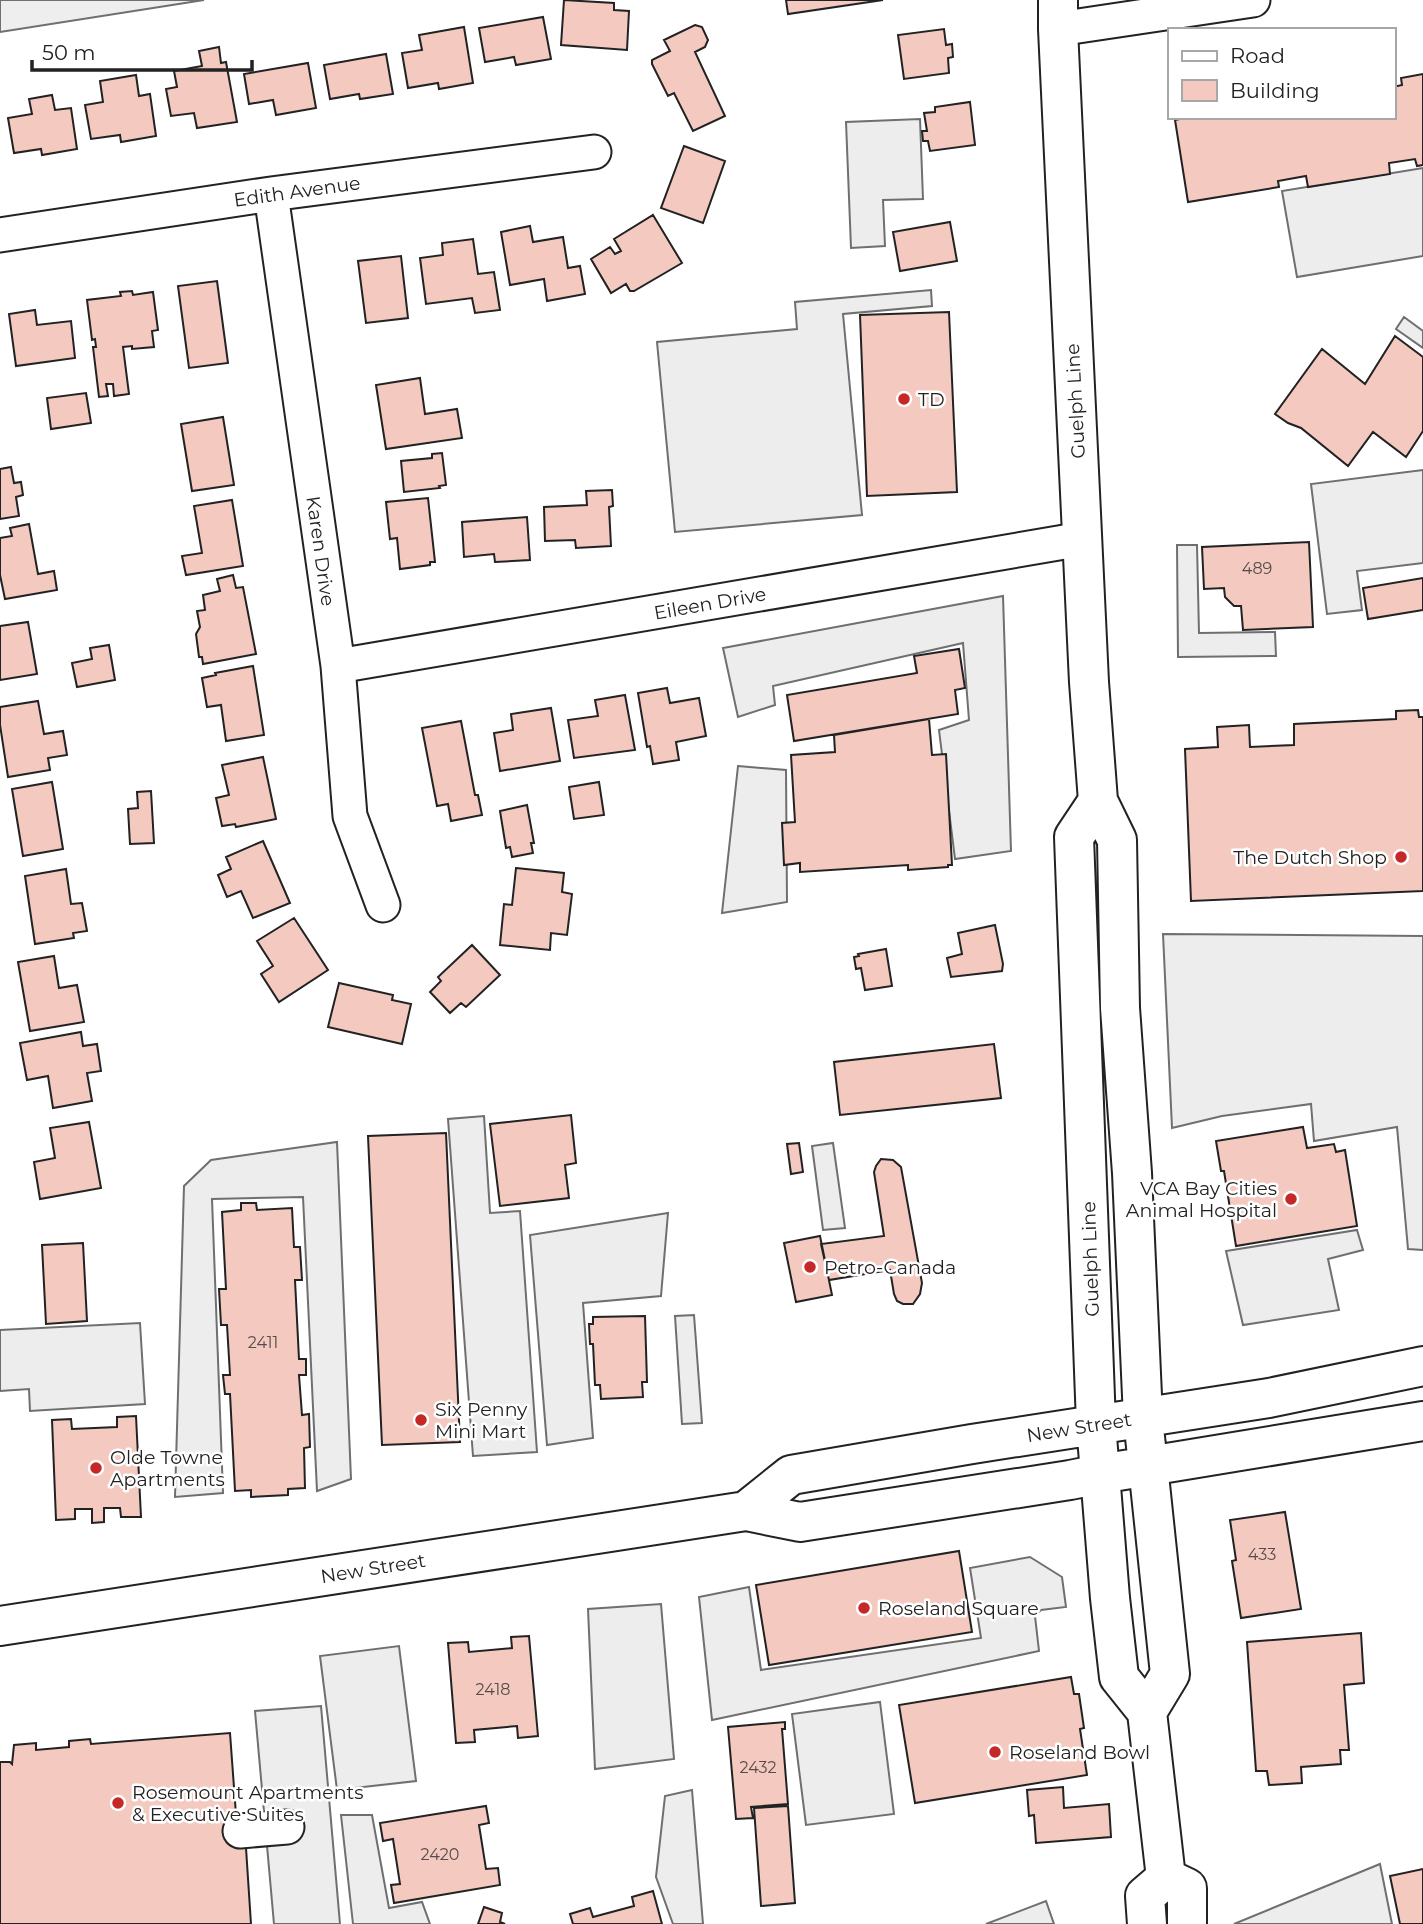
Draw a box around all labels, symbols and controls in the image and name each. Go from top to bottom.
scale bar [32,28,252,72]
legend [1168,28,1395,119]
text: 50 m [42,40,96,65]
text: Road [1230,43,1285,68]
text: Building [1230,78,1320,103]
street label: Edith Avenue [232,171,362,212]
street label: Guelph Line [1061,343,1090,459]
place label: TD [918,388,945,411]
marker: TD [896,391,912,407]
street label: Karen Drive [301,495,340,608]
house number: 489 [1242,559,1272,578]
street label: Eileen Drive [652,582,768,625]
place label: The Dutch Shop [1233,846,1387,869]
marker: The Dutch Shop [1393,849,1409,865]
place label: VCA Bay Cities Animal Hospital [1126,1177,1277,1222]
marker: VCA Bay Cities Animal Hospital [1283,1191,1299,1207]
street label: Guelph Line [1077,1201,1104,1317]
place label: Petro-Canada [824,1256,956,1279]
marker: Petro-Canada [802,1259,818,1275]
house number: 2411 [248,1333,278,1352]
place label: Six Penny Mini Mart [435,1398,528,1443]
street label: New Street [1025,1408,1133,1447]
marker: Six Penny Mini Mart [413,1412,429,1428]
place label: Olde Towne Apartments [110,1446,225,1491]
marker: Olde Towne Apartments [88,1460,104,1476]
house number: 433 [1248,1545,1276,1564]
street label: New Street [319,1549,427,1588]
place label: Roseland Square [878,1597,1039,1620]
marker: Roseland Square [856,1600,872,1616]
house number: 2418 [476,1680,510,1699]
place label: Roseland Bowl [1009,1741,1150,1764]
marker: Roseland Bowl [987,1744,1003,1760]
house number: 2432 [739,1758,777,1777]
place label: Rosemount Apartments & Executive Suites [132,1781,364,1826]
marker: Rosemount Apartments & Executive Suites [110,1795,126,1811]
house number: 2420 [421,1845,459,1864]

